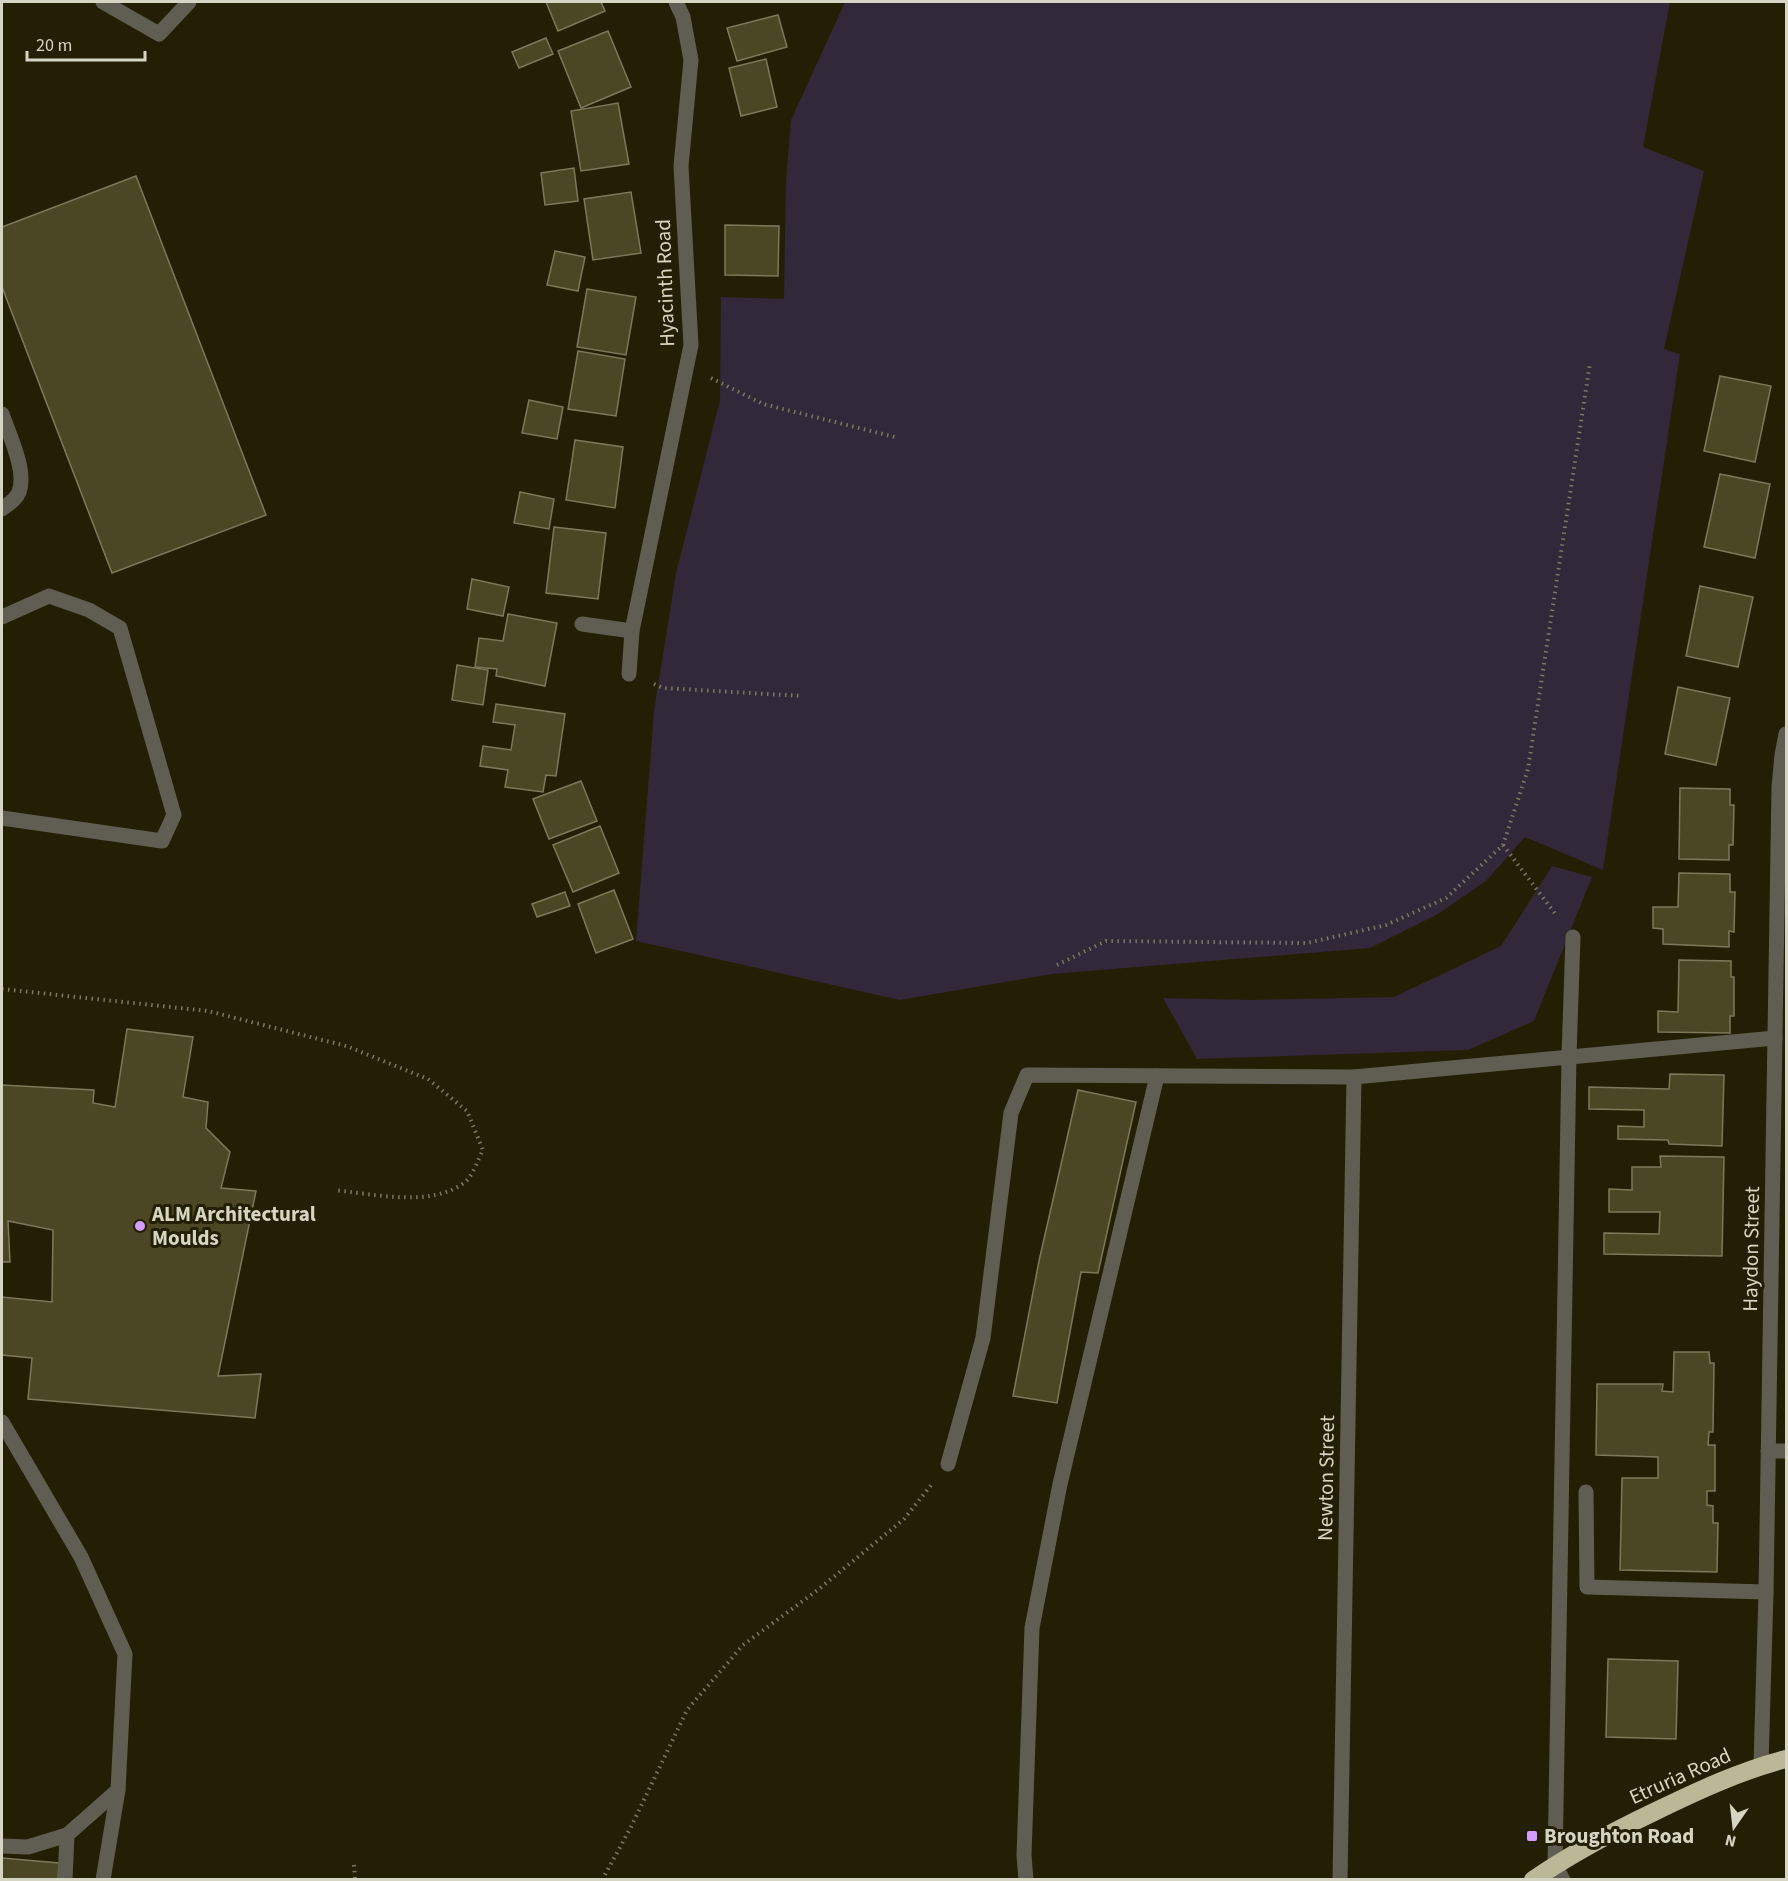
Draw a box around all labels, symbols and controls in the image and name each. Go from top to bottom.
scale bar [27,24,146,62]
text: 20 m [36,33,72,58]
street label: Hyacinth Road [648,219,682,347]
street label: Haydon Street [1735,1186,1767,1312]
place label: ALM Architectural Moulds [151,1199,316,1253]
marker: ALM Architectural Moulds [133,1219,147,1233]
street label: Newton Street [1310,1415,1342,1541]
street label: Etruria Road [1624,1740,1736,1812]
north arrow [1704,1797,1764,1857]
place label: Broughton Road [1544,1821,1694,1851]
marker: Broughton Road [1525,1829,1539,1843]
text: N [1723,1829,1738,1853]

